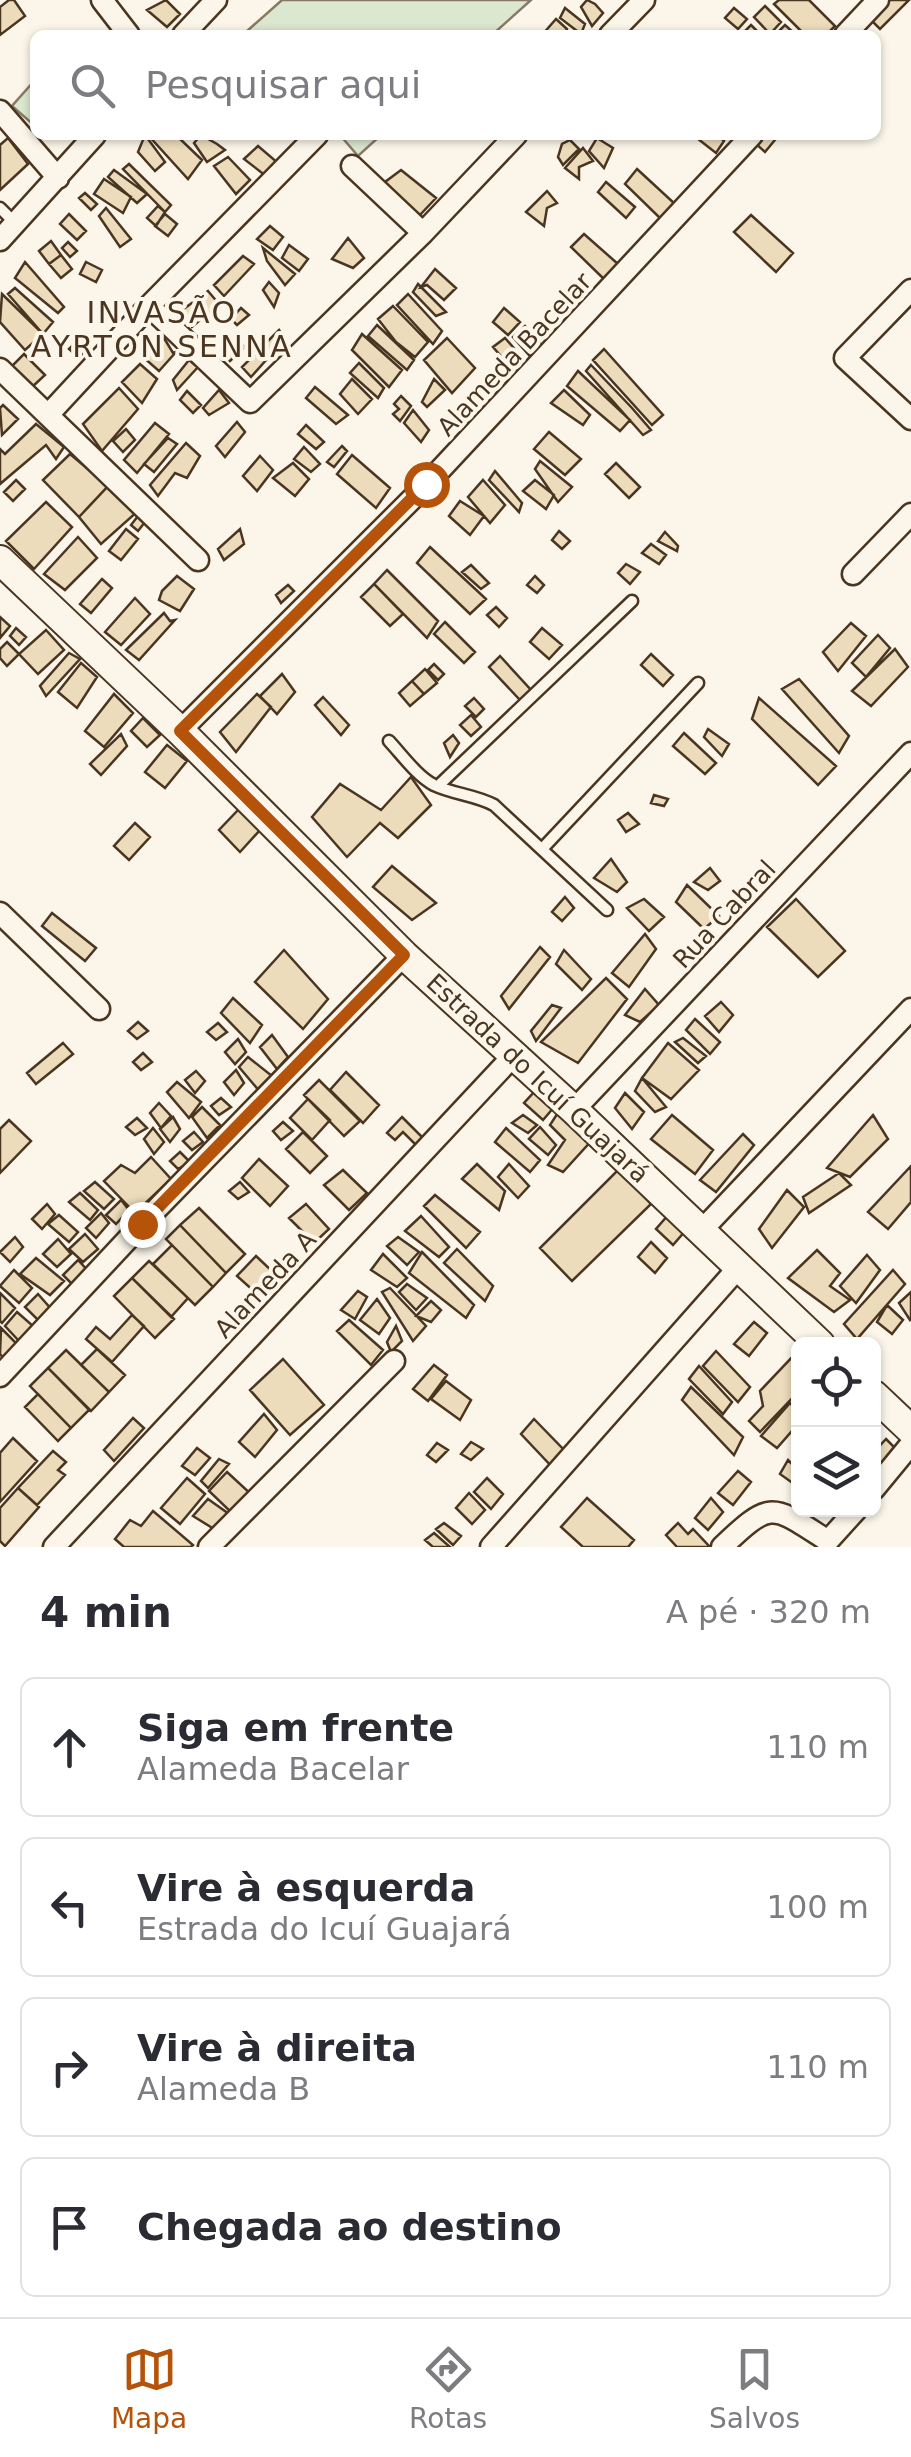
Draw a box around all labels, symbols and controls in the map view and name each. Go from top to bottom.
search box [30,30,881,140]
icon: search [65,58,120,113]
text: Pesquisar aqui [145,63,421,107]
street label: Alameda Bacelar [431,266,598,442]
district label: INVASÃO AYRTON SENNA [31,295,293,364]
route start [404,462,450,508]
street label: Rua Cabral [667,855,782,974]
street label: Estrada do Icuí Guajará [421,968,655,1189]
route end [120,1202,166,1248]
street label: Alameda A [209,1225,322,1344]
map controls [791,1337,881,1517]
button: locate [791,1337,881,1427]
button: layers [791,1427,881,1517]
text: 4 min [40,1588,172,1637]
text: A pé · 320 m [666,1593,871,1631]
text: Siga em frente [137,1706,454,1750]
icon: ahead [42,1720,97,1775]
text: 110 m [767,1728,869,1766]
text: Alameda Bacelar [137,1750,409,1788]
text: Vire à esquerda [137,1866,475,1910]
icon: left [42,1880,97,1935]
text: 100 m [767,1888,869,1926]
text: Estrada do Icuí Guajará [137,1910,512,1948]
text: Vire à direita [137,2026,417,2070]
icon: right [42,2040,97,2095]
text: 110 m [767,2048,869,2086]
text: Alameda B [137,2070,310,2108]
icon: arrive [42,2200,97,2255]
text: Chegada ao destino [137,2205,562,2249]
tab: Mapa [111,2342,187,2435]
tab: Rotas [409,2342,487,2435]
tab: Salvos [709,2342,800,2435]

